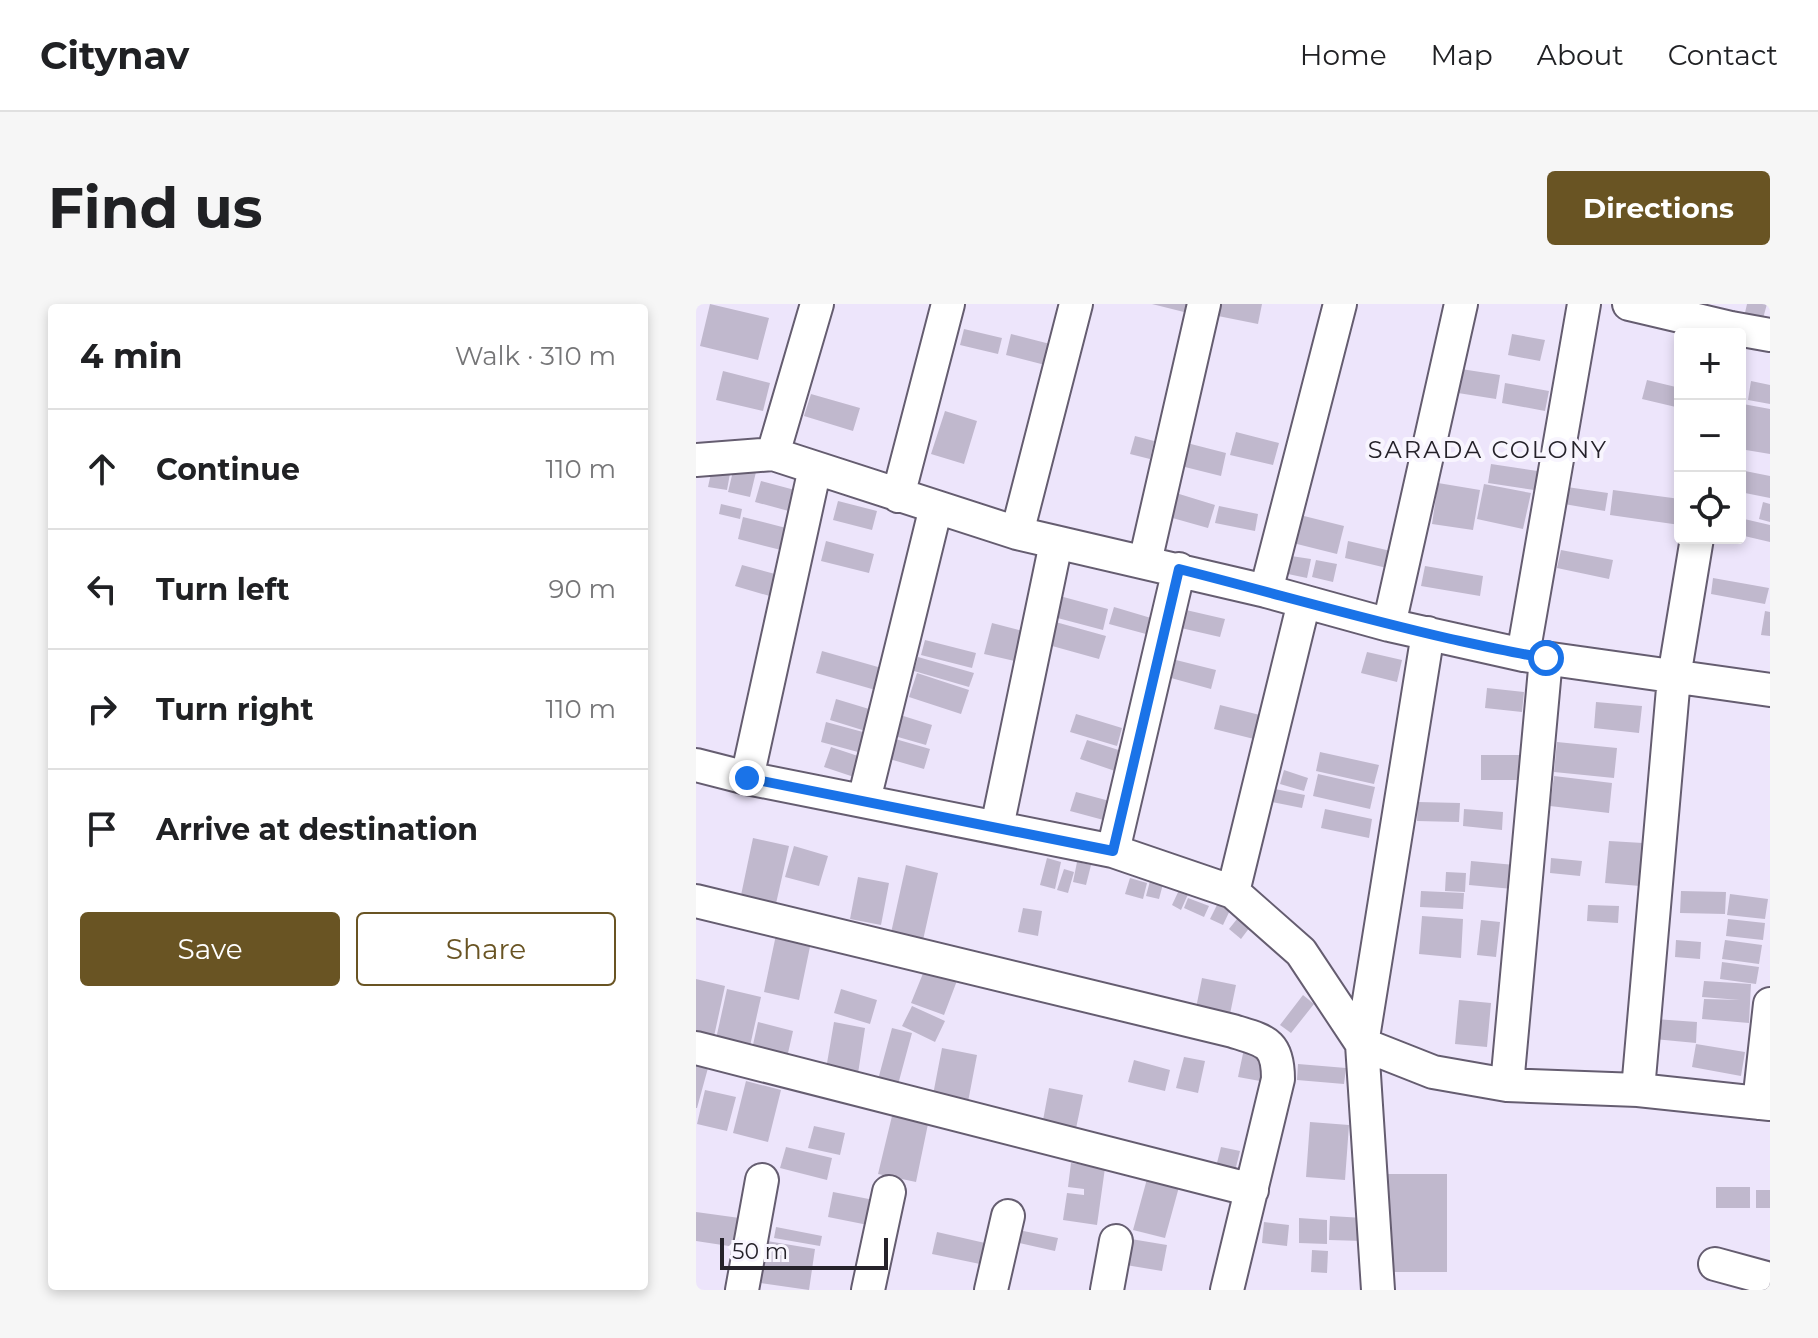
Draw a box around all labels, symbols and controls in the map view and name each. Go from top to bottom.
text: Citynav [40,32,189,79]
text: Home [1300,38,1387,72]
text: Map [1431,38,1493,72]
text: About [1537,38,1624,72]
text: Contact [1668,38,1778,72]
button: Directions [1547,171,1770,245]
text: Find us [48,174,262,242]
map controls [1674,328,1746,544]
button: + [1674,328,1746,400]
text: 4 min [80,335,182,377]
text: Walk · 310 m [455,340,616,372]
button: − [1674,400,1746,472]
district label: SARADA COLONY [1368,435,1608,464]
icon: ahead [80,447,124,491]
text: Continue [156,451,300,488]
text: 110 m [546,453,616,485]
button: locate [1674,472,1746,544]
icon: left [80,567,124,611]
text: Turn left [156,571,289,608]
text: 90 m [549,573,616,605]
route start [1528,640,1564,676]
icon: right [80,687,124,731]
text: Turn right [156,691,313,728]
text: 110 m [546,693,616,725]
route end [729,760,765,796]
icon: arrive [80,807,124,851]
text: Arrive at destination [156,811,478,848]
button: Save [80,912,340,986]
button: Share [356,912,616,986]
scale bar [720,1234,888,1270]
text: 50 m [732,1238,788,1265]

